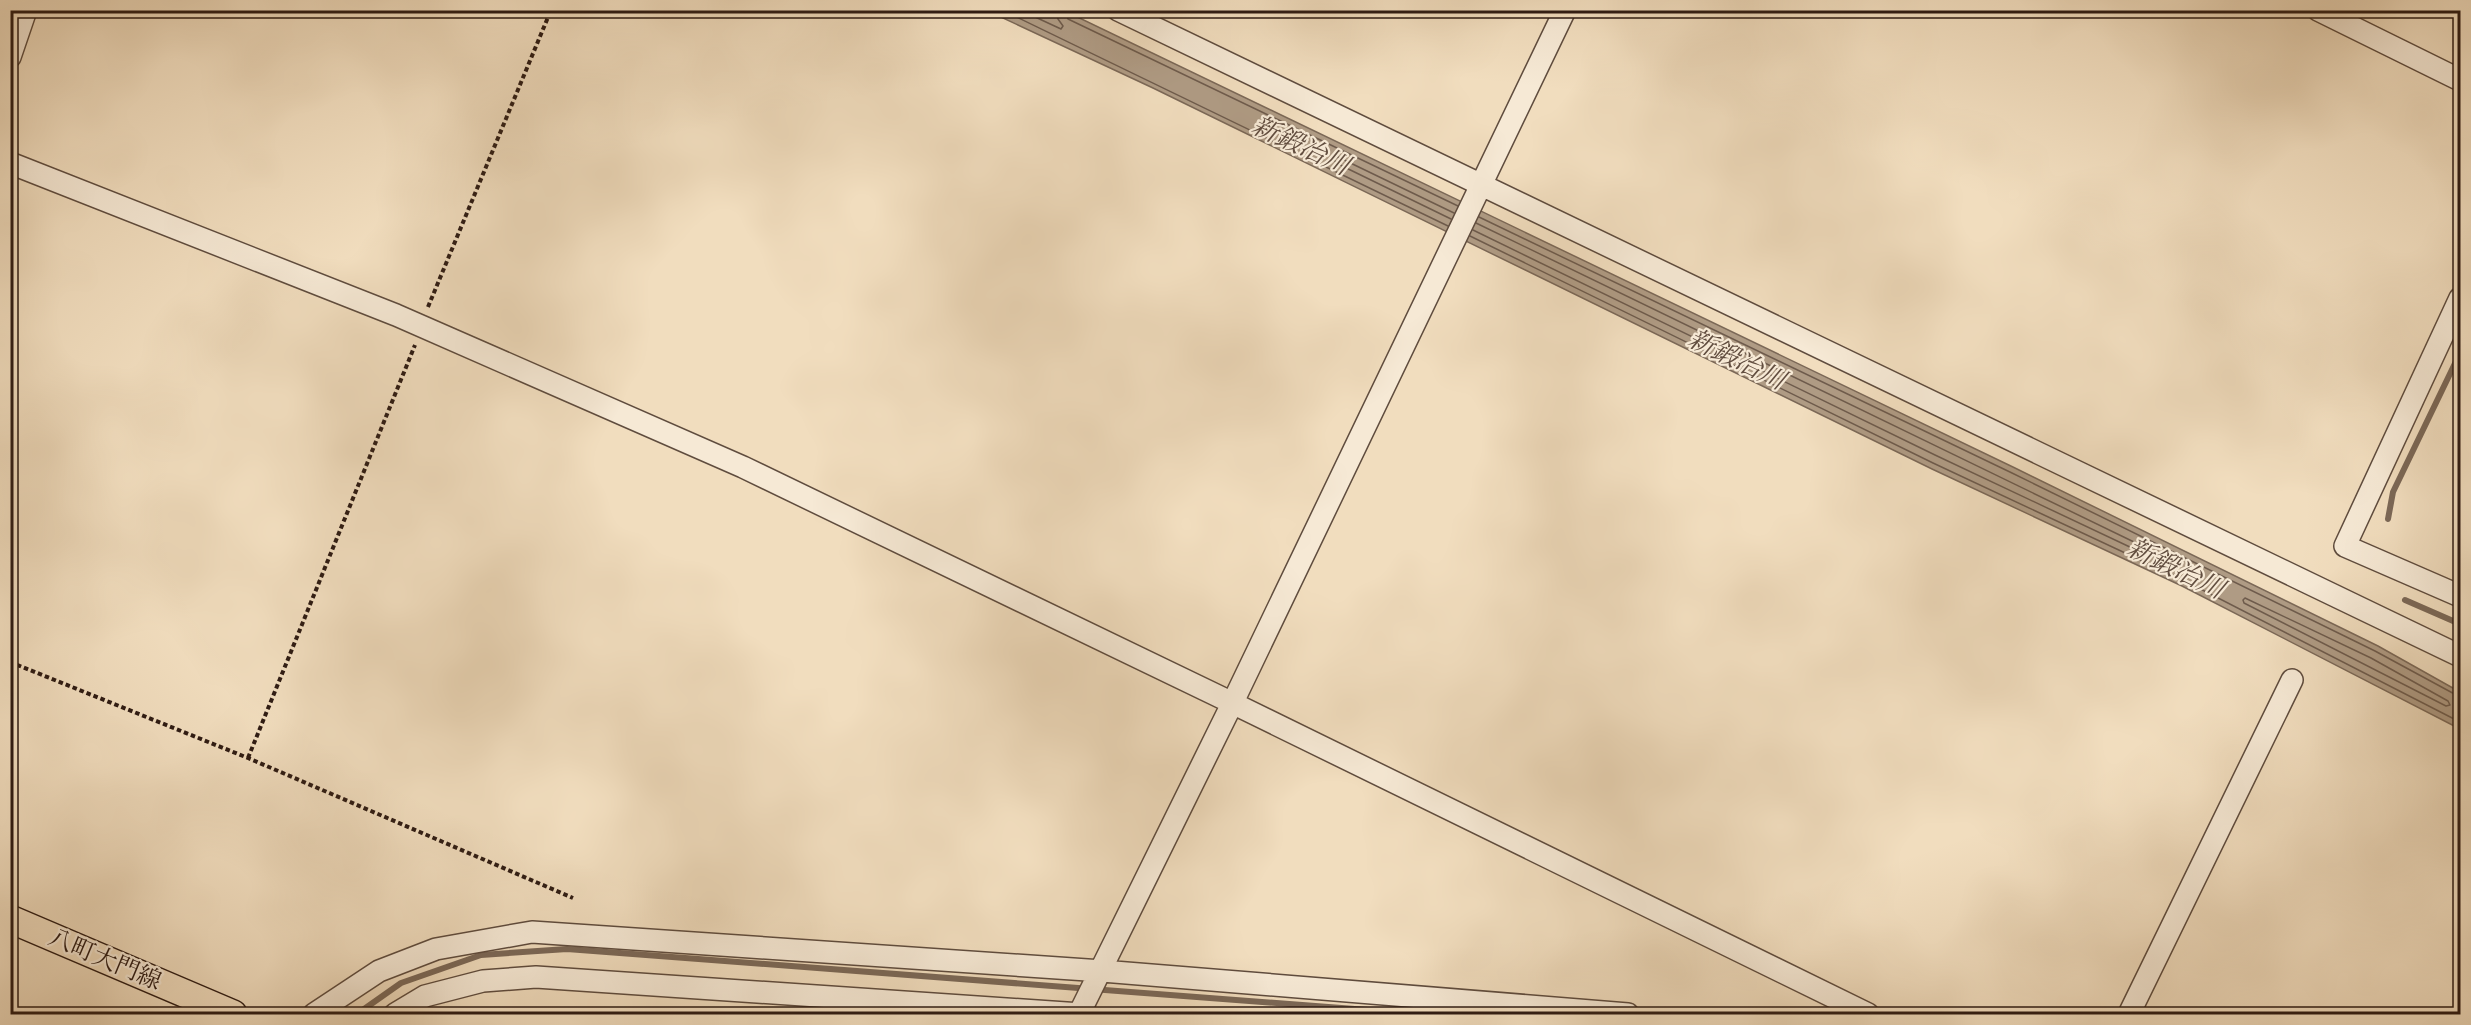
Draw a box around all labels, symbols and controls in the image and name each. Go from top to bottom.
water label: 新鍛冶川 [1247,109,1358,183]
water label: 新鍛冶川 [1683,322,1793,397]
water label: 新鍛冶川 [2122,531,2232,606]
street label: 八町大門線 [44,922,166,996]

